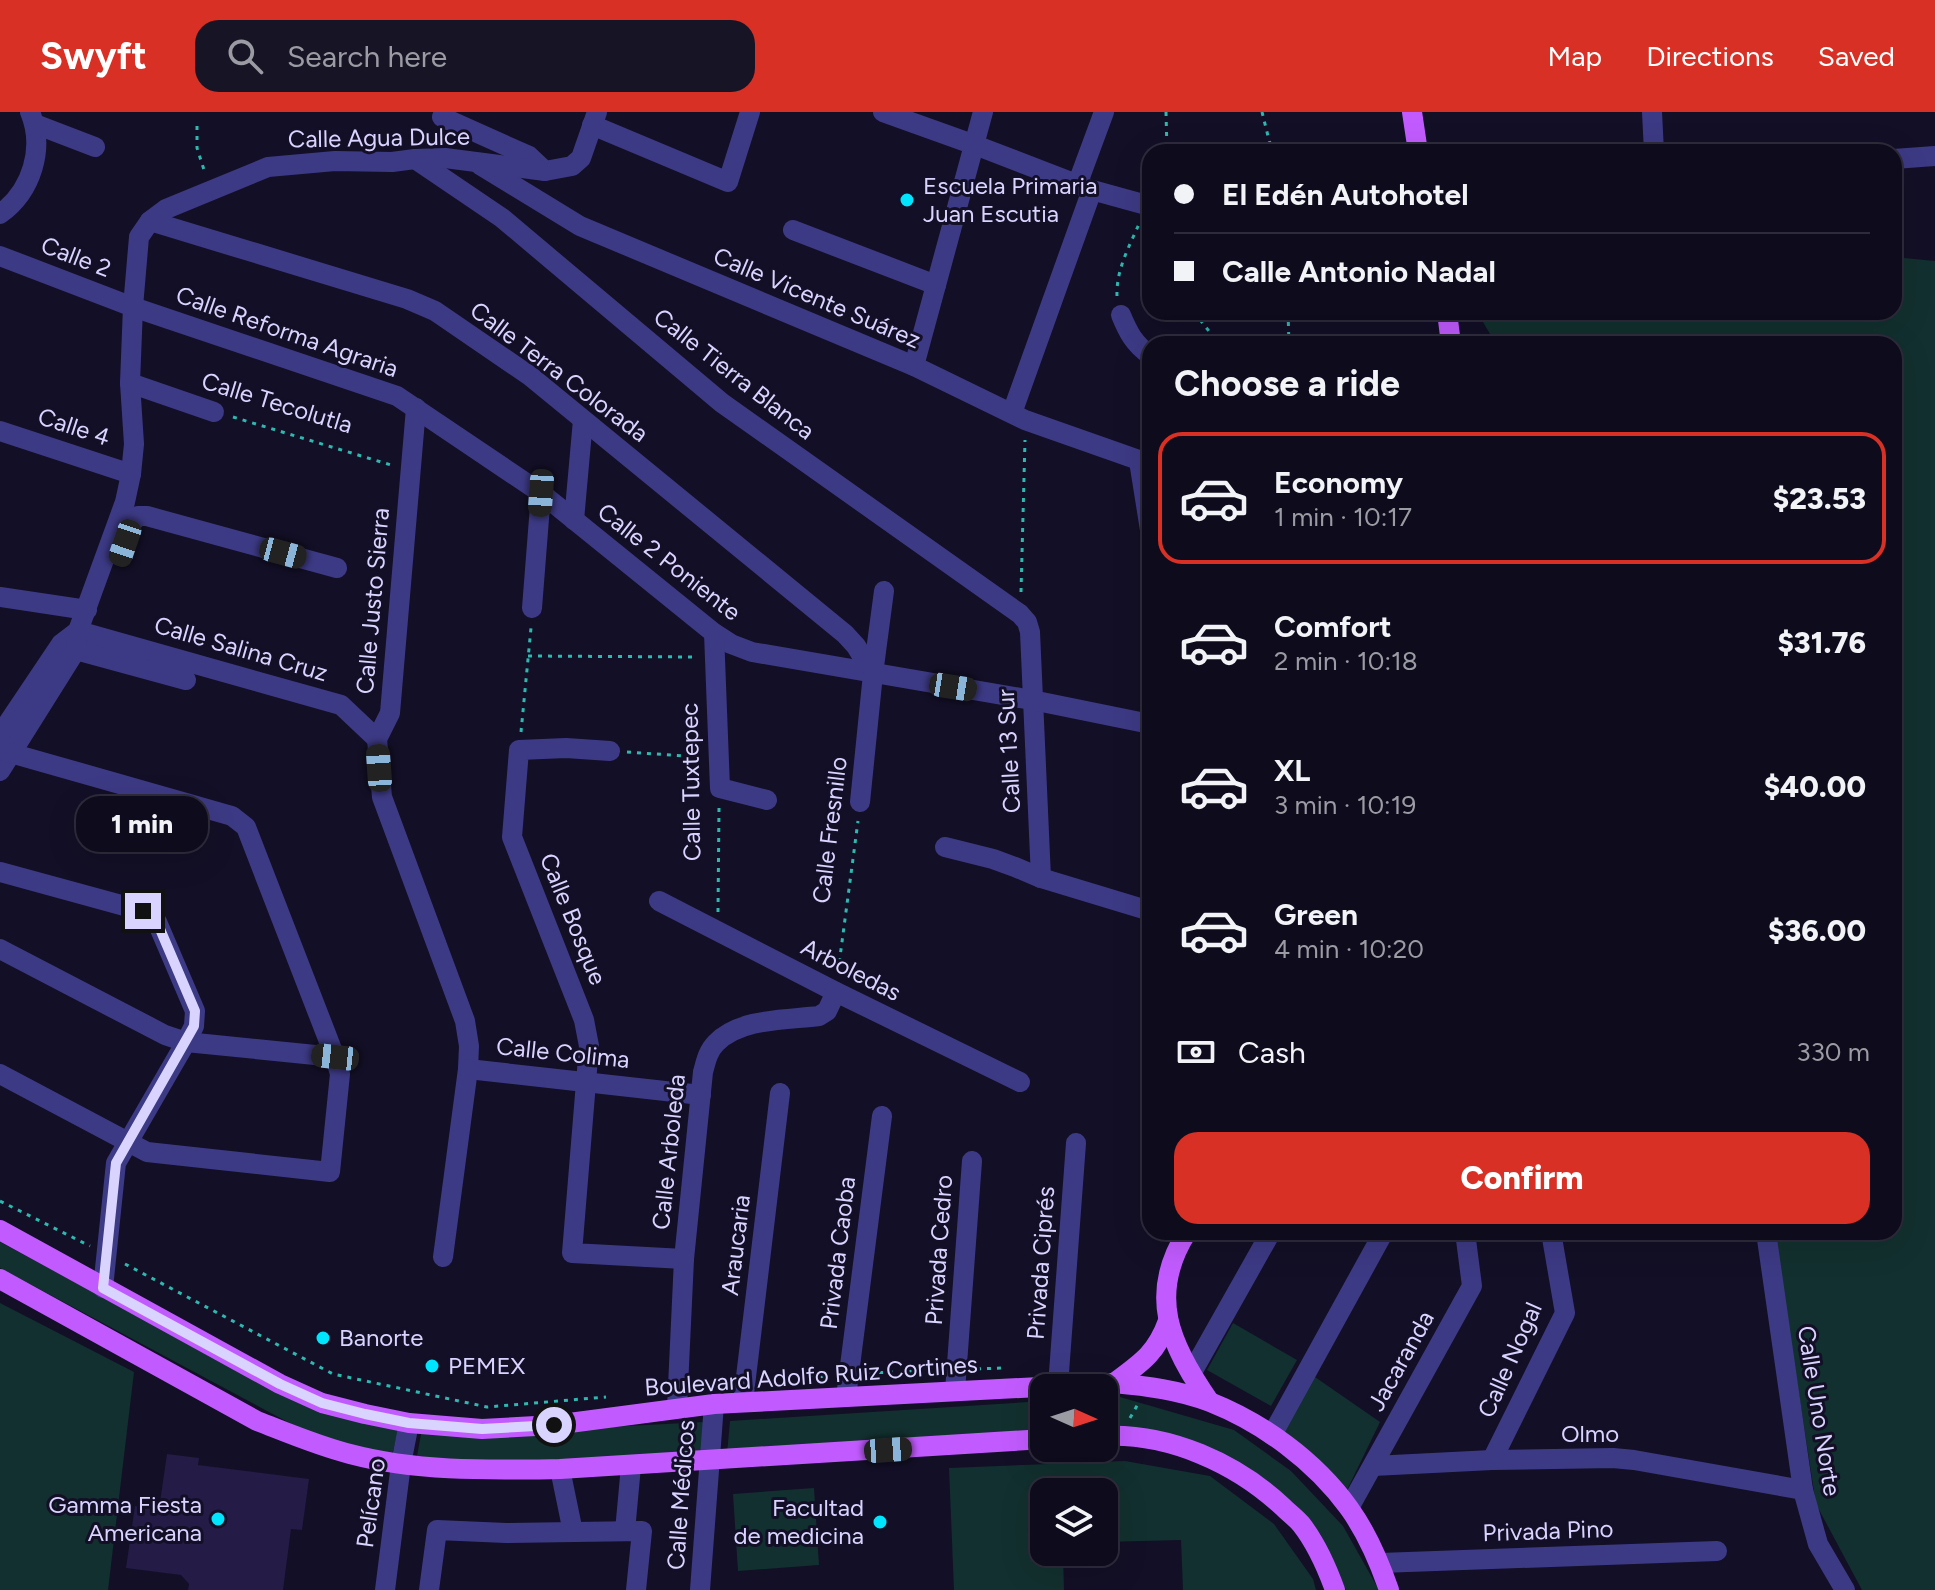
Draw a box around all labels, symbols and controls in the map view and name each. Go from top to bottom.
search box [195,20,755,92]
text: Swyft [40,33,147,79]
icon: search [223,34,267,78]
text: Search here [287,38,447,75]
text: Map [1548,39,1602,73]
text: Directions [1646,39,1774,73]
text: Saved [1818,39,1895,73]
street label: Calle Agua Dulce [288,121,470,154]
place label: Escuela Primaria Juan Escutia [923,171,1097,228]
text: El Edén Autohotel [1222,176,1469,213]
marker: Escuela Primaria Juan Escutia [898,191,916,209]
street label: Calle 2 [37,230,115,283]
street label: Calle Vicente Suárez [709,241,925,354]
text: Calle Antonio Nadal [1222,253,1496,290]
street label: Calle Reforma Agraria [172,280,402,383]
street label: Calle Terra Colorada [465,295,654,448]
street label: Calle Tierra Blanca [648,302,821,445]
text: Choose a ride [1174,362,1400,405]
street label: Calle Tecolutla [198,366,356,439]
street label: Calle 4 [34,401,114,452]
icon: car [1178,462,1250,534]
text: Economy [1274,464,1403,501]
car [527,468,555,518]
text: $23.53 [1773,480,1866,517]
street label: Calle 2 Poniente [592,497,747,626]
text: 1 min · 10:17 [1274,501,1412,533]
street label: Calle Justo Sierra [350,507,395,695]
car [106,516,144,570]
car [257,535,309,571]
icon: car [1178,606,1250,678]
text: Comfort [1274,608,1392,645]
street label: Calle Salina Cruz [151,610,331,687]
text: $31.76 [1777,624,1866,661]
text: 2 min · 10:18 [1274,645,1418,677]
car [927,671,979,703]
street label: Calle 13 Sur [991,688,1026,814]
street label: Calle Tuxtepec [675,703,706,861]
car [365,743,393,793]
icon: car [1178,750,1250,822]
text: XL [1274,752,1310,789]
street label: Calle Fresnillo [806,755,853,905]
text: $40.00 [1764,768,1866,805]
text: 3 min · 10:19 [1274,789,1416,821]
callout: 1 min [77,795,209,851]
text: 1 min [111,808,173,840]
street label: Calle Bosque [534,849,613,989]
route end [125,893,161,929]
icon: car [1178,894,1250,966]
text: Green [1274,896,1358,933]
text: $36.00 [1768,912,1866,949]
street label: Arboledas [796,932,906,1007]
text: 4 min · 10:20 [1274,933,1424,965]
icon: cash [1174,1030,1218,1074]
street label: Calle Colima [495,1031,631,1074]
text: Cash [1238,1034,1306,1071]
text: 330 m [1796,1036,1870,1068]
car [310,1043,360,1071]
street label: Calle Arboleda [646,1073,691,1231]
button: Confirm [1174,1132,1870,1224]
street label: Privada Cedro [919,1174,958,1326]
street label: Privada Caoba [814,1175,861,1331]
street label: Privada Ciprés [1021,1185,1060,1341]
street label: Araucaria [715,1193,756,1297]
street label: Calle Nogal [1471,1298,1548,1422]
street label: Jacaranda [1361,1306,1440,1416]
place label: Banorte [339,1323,423,1352]
street label: Calle Uno Norte [1792,1324,1847,1498]
marker: Banorte [314,1329,332,1347]
street label: Boulevard Adolfo Ruiz Cortines [643,1349,979,1402]
place label: PEMEX [448,1351,526,1380]
marker: PEMEX [423,1357,441,1375]
north arrow [1030,1374,1118,1462]
map controls [1030,1374,1118,1566]
route start [536,1407,572,1443]
street label: Calle Médicos [661,1419,700,1571]
street label: Olmo [1561,1419,1619,1448]
car [863,1436,913,1464]
street label: Pelícano [350,1456,391,1550]
button: layers [1030,1478,1118,1566]
place label: Gamma Fiesta Americana [48,1490,202,1547]
place label: Facultad de medicina [734,1493,864,1550]
marker: Gamma Fiesta Americana [209,1510,227,1528]
marker: Facultad de medicina [871,1513,889,1531]
street label: Privada Pino [1482,1514,1614,1547]

